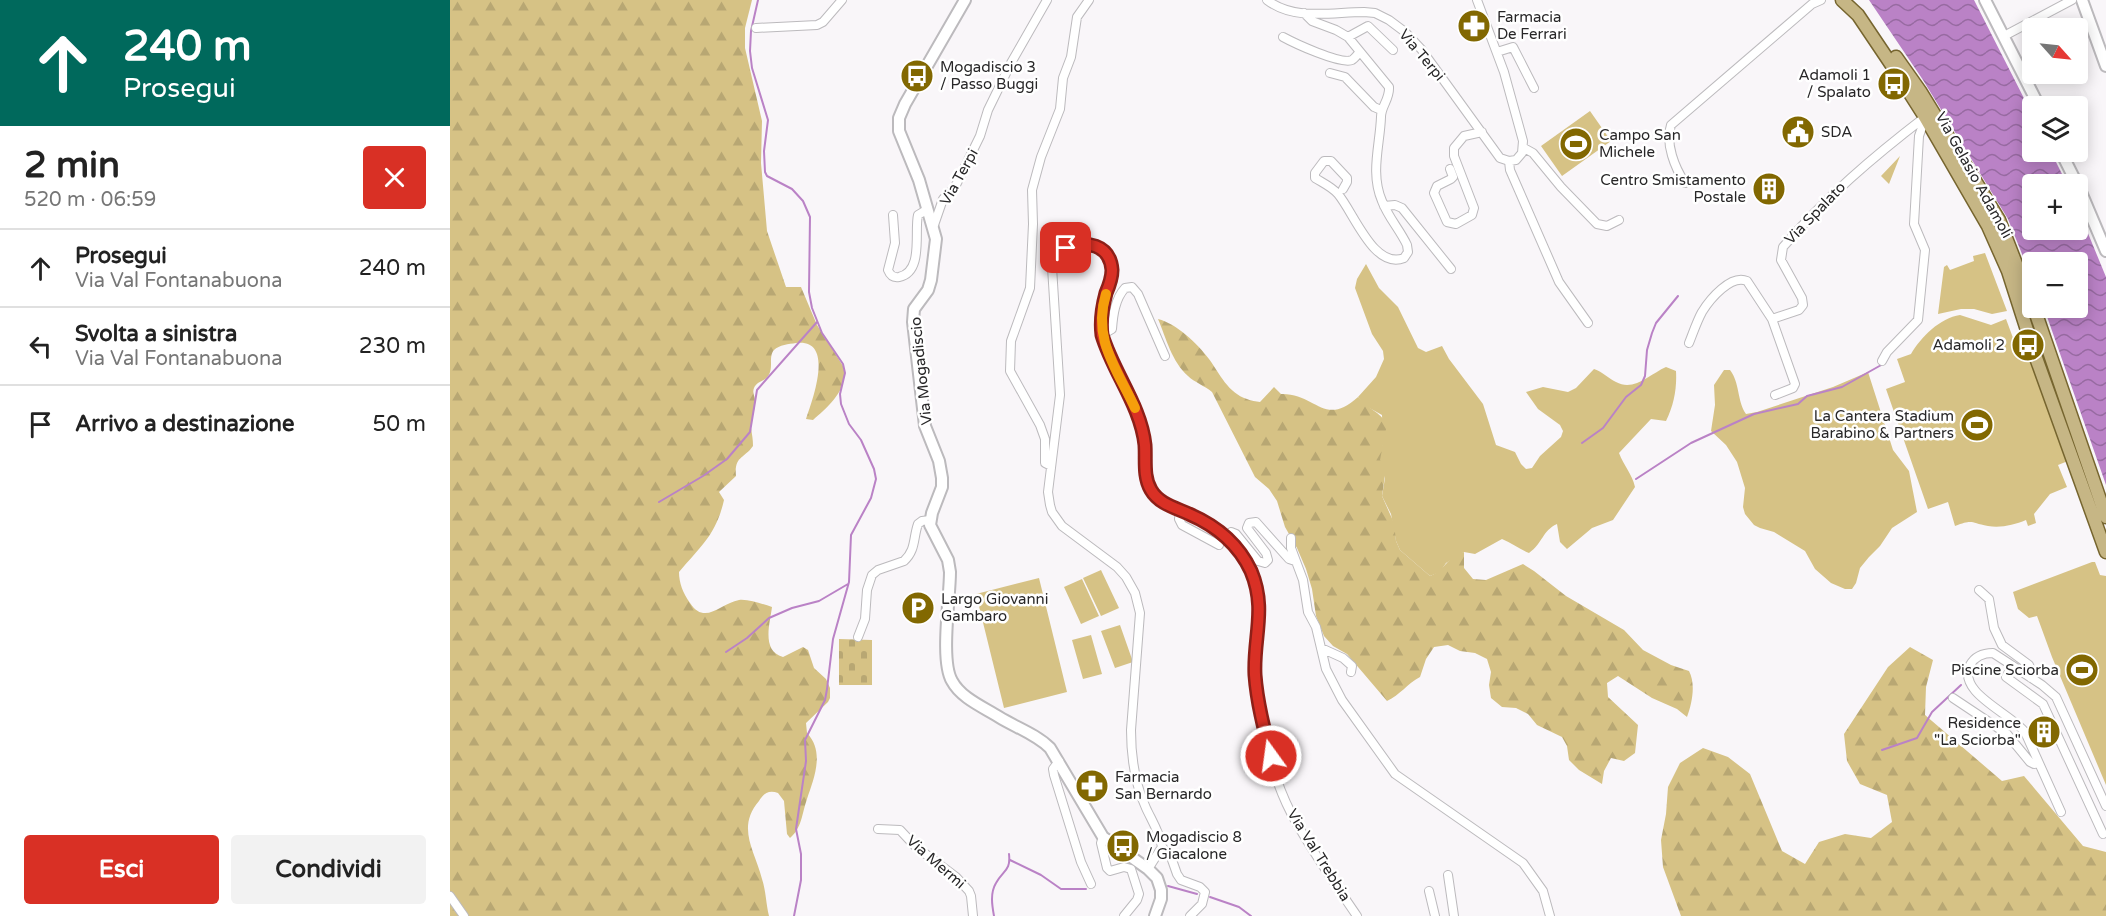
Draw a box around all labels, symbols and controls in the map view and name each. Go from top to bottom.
pharmacy icon: Farmacia De Ferrari [1456,8,1492,44]
place label: Farmacia De Ferrari [1497,8,1567,43]
north arrow [2022,18,2088,84]
map controls [2022,18,2088,318]
text: 240 m [123,21,252,72]
icon: ahead [24,24,102,102]
street label: Via Terpi [1395,25,1449,85]
bus stop icon: Mogadiscio 3 / Passo Buggi [899,58,935,94]
place label: Mogadiscio 3 / Passo Buggi [940,58,1038,93]
place label: Adamoli 1 / Spalato [1798,66,1871,101]
bus stop icon: Adamoli 1 / Spalato [1876,66,1912,102]
text: Prosegui [123,72,236,105]
button: layers [2022,96,2088,162]
street label: Via Gelasio Adamoli [1932,109,2016,241]
public building icon: SDA [1780,114,1816,150]
place label: SDA [1821,123,1852,141]
sports icon: Campo San Michele [1558,126,1594,162]
place label: Campo San Michele [1599,126,1681,161]
text: 2 min [24,144,120,187]
button: close [363,146,426,209]
street label: Via Terpi [936,146,982,208]
place label: Centro Smistamento Postale [1600,171,1746,206]
building icon: Centro Smistamento Postale [1751,171,1787,207]
button: + [2022,174,2088,240]
street label: Via Spalato [1781,178,1849,248]
text: 520 m · 06:59 [24,188,156,212]
pin [1040,222,1091,273]
icon: arrive [1049,231,1082,264]
text: Prosegui [75,243,167,269]
icon: ahead [24,252,57,285]
button: − [2022,252,2088,318]
text: 240 m [359,255,426,281]
text: Via Val Fontanabuona [75,269,282,293]
street label: Via Mogadiscio [906,316,936,426]
text: Svolta a sinistra [75,321,237,347]
bus stop icon: Adamoli 2 [2010,327,2046,363]
icon: left [24,330,57,363]
text: 230 m [359,333,426,359]
place label: Adamoli 2 [1932,336,2005,354]
text: Via Val Fontanabuona [75,347,282,371]
place label: La Cantera Stadium Barabino & Partners [1811,407,1954,442]
sports icon: La Cantera Stadium Barabino & Partners [1959,407,1995,443]
icon: arrive [24,408,57,441]
text: Arrivo a destinazione [75,411,294,437]
text: 50 m [372,411,426,437]
parking icon: Largo Giovanni Gambaro [900,590,936,626]
place label: Largo Giovanni Gambaro [941,590,1048,625]
sports icon: Piscine Sciorba [2064,652,2100,688]
place label: Piscine Sciorba [1951,661,2059,679]
place label: Residence "La Sciorba" [1934,714,2021,749]
building icon: Residence "La Sciorba" [2026,714,2062,750]
position arrow [1239,724,1303,788]
pharmacy icon: Farmacia San Bernardo [1074,768,1110,804]
place label: Farmacia San Bernardo [1115,768,1212,803]
street label: Via Val Trebbia [1283,806,1355,904]
bus stop icon: Mogadiscio 8 / Giacalone [1105,828,1141,864]
place label: Mogadiscio 8 / Giacalone [1146,828,1242,863]
street label: Via Mermi [903,831,969,893]
button: Esci [24,835,219,904]
button: Condividi [231,835,426,904]

